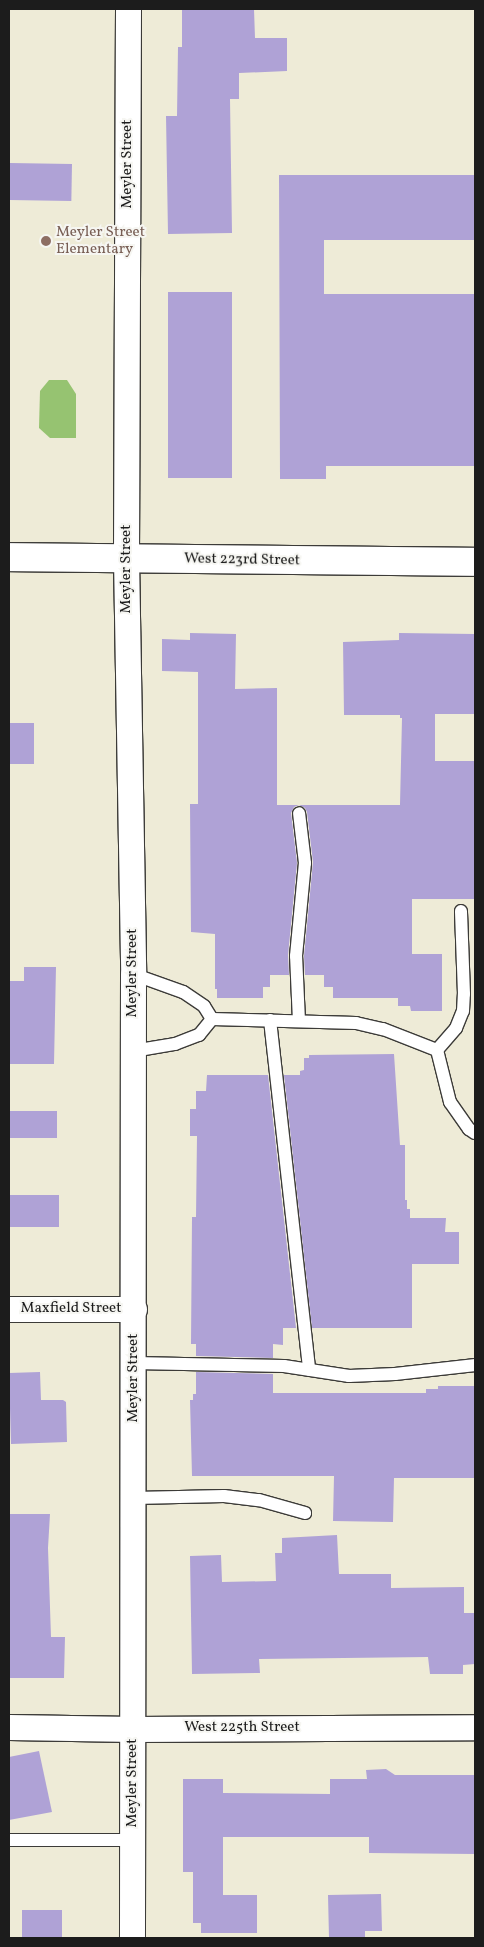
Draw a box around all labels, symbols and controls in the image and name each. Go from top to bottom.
street label: Meyler Street [119,120,137,208]
place label: Meyler Street Elementary [56,223,145,258]
marker: Meyler Street Elementary [40,235,52,247]
street label: Meyler Street [118,525,136,613]
street label: West 223rd Street [184,550,300,570]
street label: Meyler Street [124,929,142,1017]
street label: Maxfield Street [21,1300,121,1318]
street label: Meyler Street [125,1334,143,1422]
street label: West 225th Street [184,1719,300,1737]
street label: Meyler Street [124,1739,142,1827]

